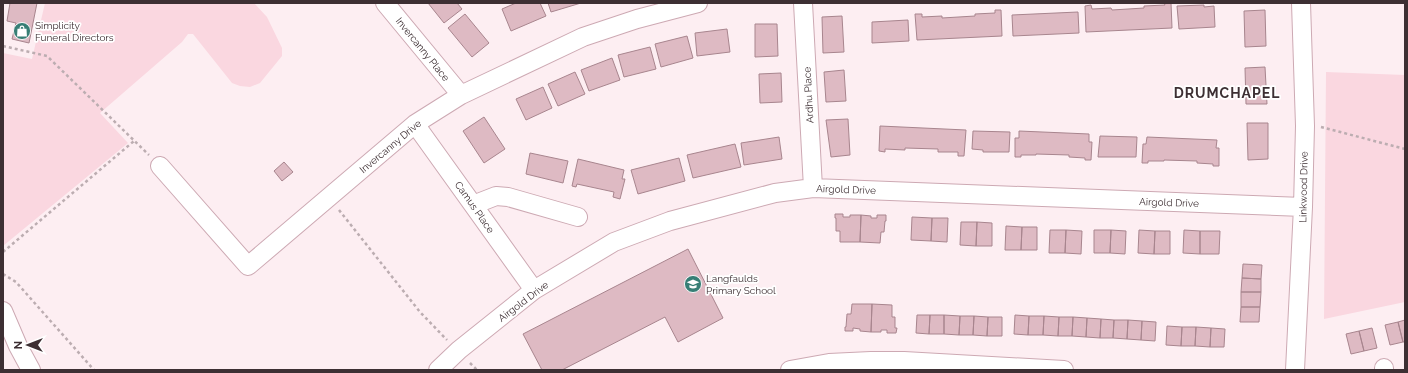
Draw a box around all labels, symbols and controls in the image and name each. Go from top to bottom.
street label: Invercanny Place [394,15,452,83]
place label: Simplicity Funeral Directors [35,20,114,43]
shop icon: Simplicity Funeral Directors [12,21,32,41]
street label: Ardhu Place [802,66,815,123]
district label: DRUMCHAPEL [1174,85,1280,101]
street label: Invercanny Drive [357,117,423,175]
street label: Linkwood Drive [1297,151,1310,223]
street label: Camus Place [453,179,497,235]
street label: Airgold Drive [816,183,876,196]
street label: Airgold Drive [1139,196,1199,209]
place label: Langfaulds Primary School [706,273,776,296]
school or university icon: Langfaulds Primary School [683,274,703,294]
street label: Airgold Drive [496,279,551,324]
north arrow [8,325,48,365]
text: N [12,341,25,349]

